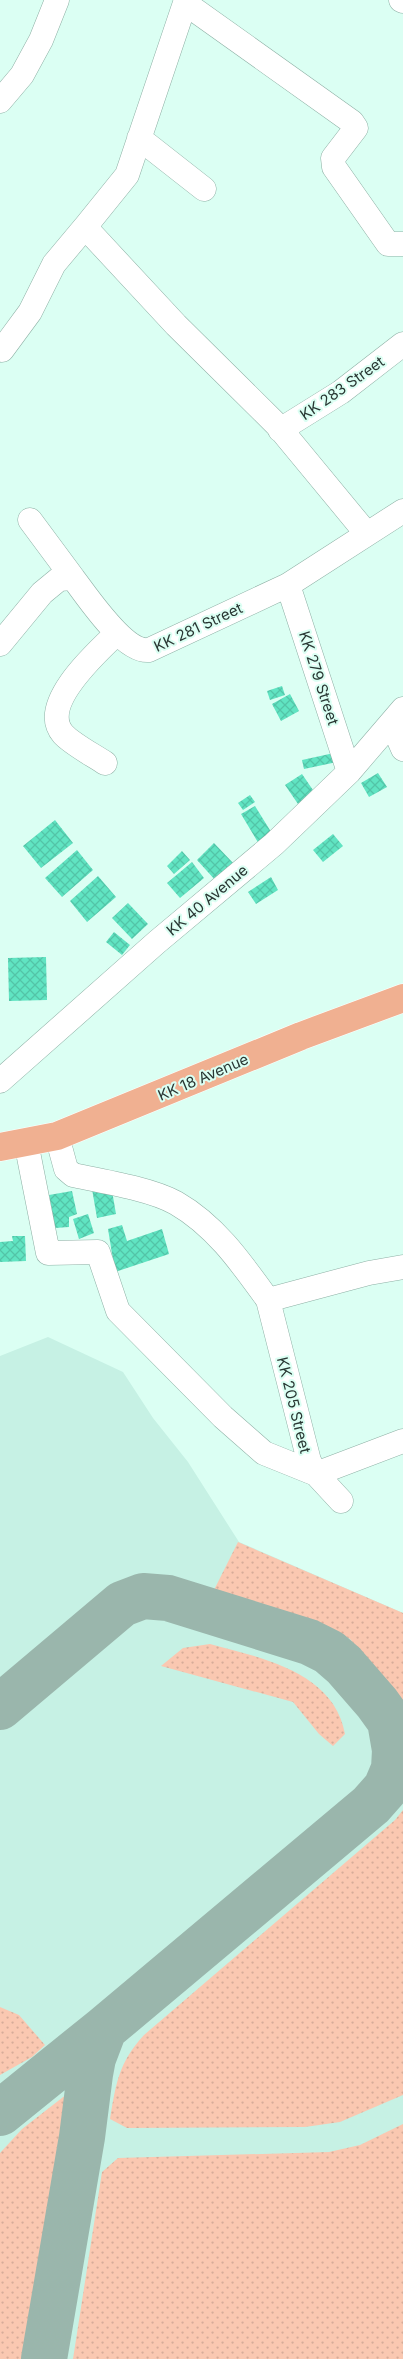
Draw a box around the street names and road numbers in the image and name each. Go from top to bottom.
street label: KK 283 Street [296,352,388,424]
street label: KK 281 Street [151,598,245,656]
street label: KK 279 Street [295,629,343,727]
street label: KK 40 Avenue [162,860,252,940]
street label: KK 18 Avenue [155,1049,251,1105]
street label: KK 205 Street [273,1355,315,1455]

